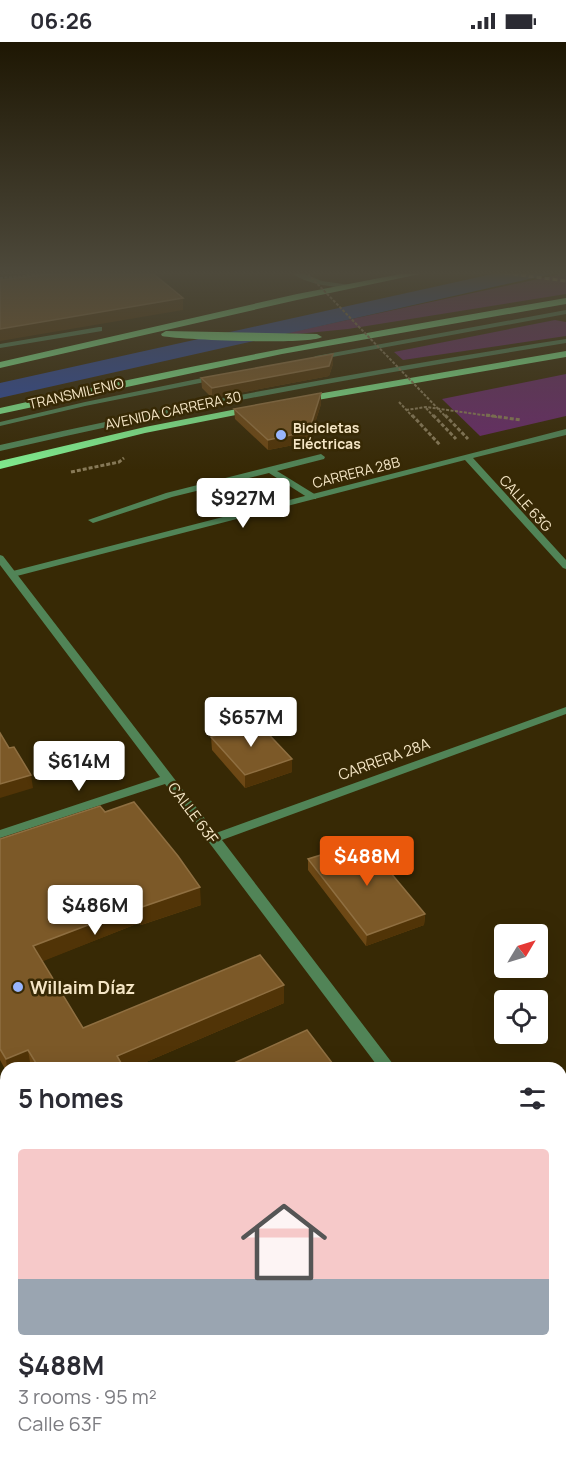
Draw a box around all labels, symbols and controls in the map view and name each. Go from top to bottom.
text: 06:26 [30,6,92,36]
street label: TRANSMILENIO [26,373,126,413]
street label: AVENIDA CARRERA 30 [103,386,243,434]
place label: Bicicletas Eléctricas [293,418,361,453]
marker: Bicicletas Eléctricas [274,428,288,442]
street label: CARRERA 28B [310,452,402,492]
street label: CALLE 63G [496,471,557,535]
pin: $927M [201,478,285,529]
text: $927M [211,484,275,511]
pin: $657M [209,697,293,748]
text: $657M [219,703,283,730]
street label: CARRERA 28A [335,733,433,785]
pin: $614M [37,741,121,792]
text: $614M [48,747,110,774]
street label: CALLE 63F [163,778,223,848]
pin: $488M [325,836,409,887]
text: $488M [334,842,400,869]
pin: $486M [53,885,137,936]
text: $486M [62,891,128,918]
north arrow [494,924,548,978]
map controls [494,924,548,1044]
place label: Willaim Díaz [30,975,135,999]
marker: Willaim Díaz [11,980,25,994]
button: locate [494,990,548,1044]
text: 5 homes [18,1080,124,1116]
icon: filters [516,1082,549,1115]
icon: home [230,1188,338,1296]
text: $488M [18,1347,104,1383]
text: 3 rooms · 95 m² [18,1383,157,1410]
text: Calle 63F [18,1410,102,1437]

